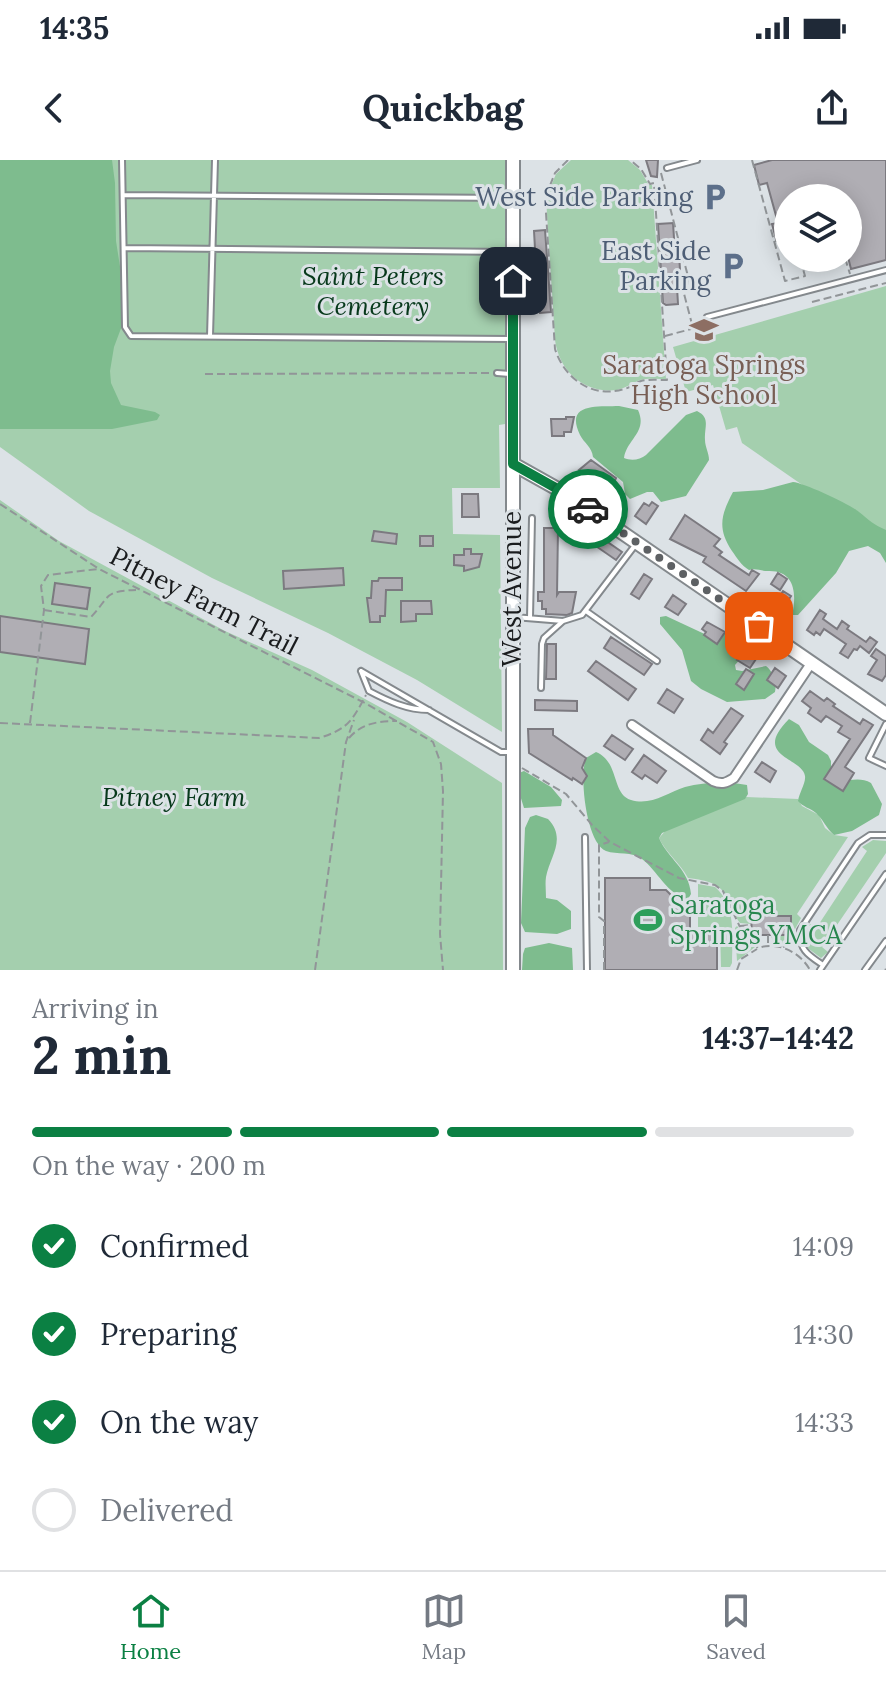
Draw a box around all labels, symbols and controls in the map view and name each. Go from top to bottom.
text: 14:35 [40,9,109,47]
text: Quickbag [362,85,524,131]
icon: back [32,86,76,130]
icon: share [810,86,854,130]
place label: West Side Parking [475,180,694,213]
parking icon: West Side Parking [700,182,730,212]
map controls [774,184,862,272]
button: layers [774,184,862,272]
place label: East Side Parking [601,234,712,297]
pin [479,247,547,315]
parking icon: East Side Parking [718,251,748,281]
park label: Saint Peters Cemetery [302,259,444,322]
icon: home [491,259,535,303]
school or university icon: Saratoga Springs High School [689,315,719,345]
place label: Saratoga Springs High School [602,348,806,411]
courier [548,469,628,549]
icon: car [566,487,610,531]
street label: West Avenue [495,511,528,667]
street label: Pitney Farm Trail [105,539,304,662]
pin [725,592,793,660]
icon: bag [737,604,781,648]
park label: Pitney Farm [102,780,246,813]
place label: Saratoga Springs YMCA [670,888,843,951]
sports icon: Saratoga Springs YMCA [633,905,663,935]
text: Arriving in [32,992,159,1025]
text: 14:37–14:42 [702,1019,854,1057]
text: 2 min [32,1022,171,1088]
text: On the way · 200 m [32,1149,266,1182]
icon: check [32,1224,76,1268]
text: Confirmed [100,1227,249,1265]
text: 14:09 [793,1230,854,1263]
icon: check [32,1312,76,1356]
text: Preparing [100,1315,237,1353]
text: 14:30 [793,1318,854,1351]
icon: check [32,1400,76,1444]
text: On the way [100,1403,258,1441]
text: 14:33 [795,1406,854,1439]
text: Delivered [100,1491,233,1529]
tab: Home [120,1589,181,1665]
tab: Map [421,1589,466,1665]
tab: Saved [706,1589,766,1665]

